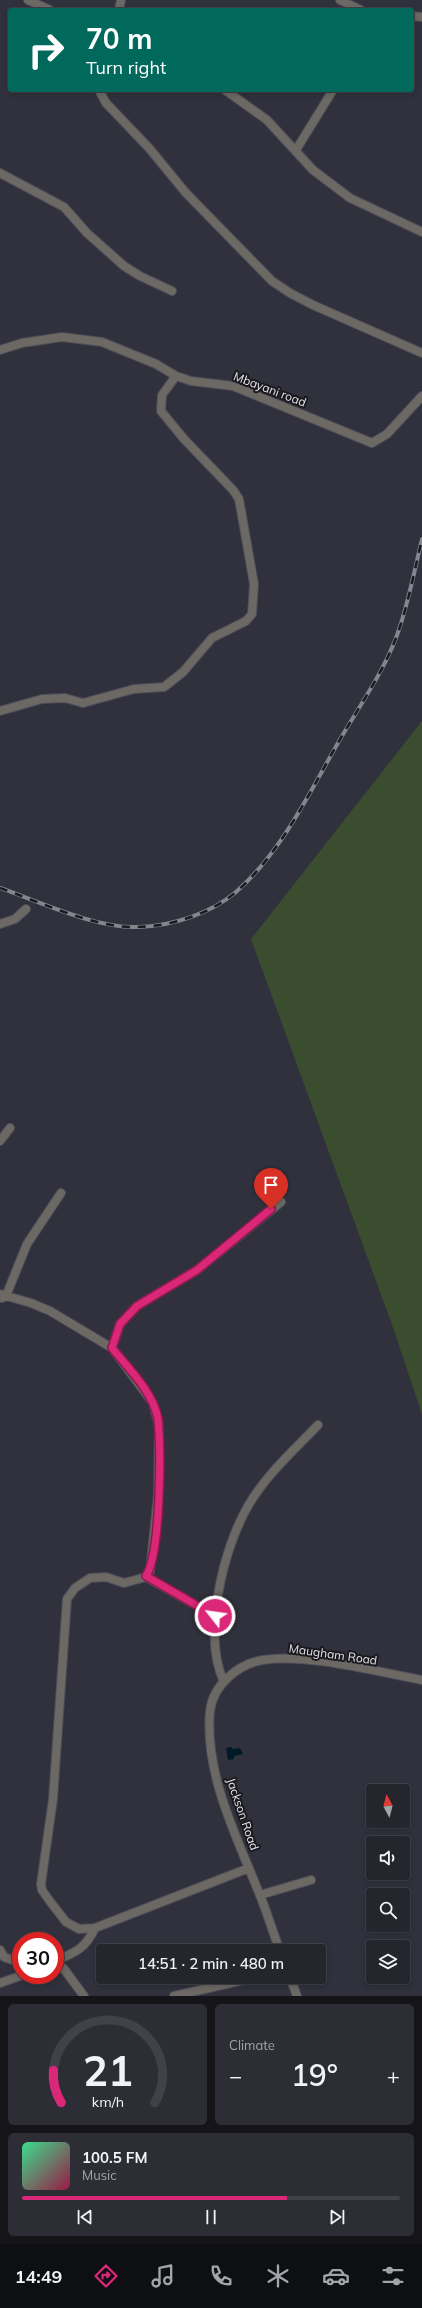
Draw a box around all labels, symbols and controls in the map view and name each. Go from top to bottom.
text: 70 m [86,21,152,56]
icon: right [20,24,72,76]
text: Turn right [86,56,166,79]
street label: Mbayani road [232,368,308,410]
pin [254,1168,288,1209]
icon: arrive [260,1174,282,1196]
position arrow [194,1595,236,1637]
street label: Maugham Road [288,1640,378,1668]
street label: Jackson Road [224,1776,262,1852]
north arrow [366,1784,410,1828]
map controls [366,1784,410,1984]
button: sound [366,1836,410,1880]
button: search [366,1888,410,1932]
speed limit sign: 30 [12,1932,64,1984]
button: layers [366,1940,410,1984]
text: 14:51 · 2 min · 480 m [138,1954,284,1973]
text: Climate [229,2037,275,2053]
text: 21 [83,2043,132,2095]
text: 19° [291,2056,338,2094]
text: − [229,2062,242,2090]
text: + [387,2062,400,2090]
text: km/h [91,2092,124,2110]
text: 100.5 FM [82,2148,147,2167]
text: Music [82,2167,117,2183]
icon: previous [74,2206,96,2228]
icon: pause [200,2206,222,2228]
icon: next [326,2206,348,2228]
icon: directions [92,2262,120,2290]
icon: music [149,2262,177,2290]
icon: phone [207,2262,235,2290]
icon: climate [264,2262,292,2290]
icon: car [322,2262,350,2290]
icon: filters [379,2262,407,2290]
text: 14:49 [15,2265,62,2288]

